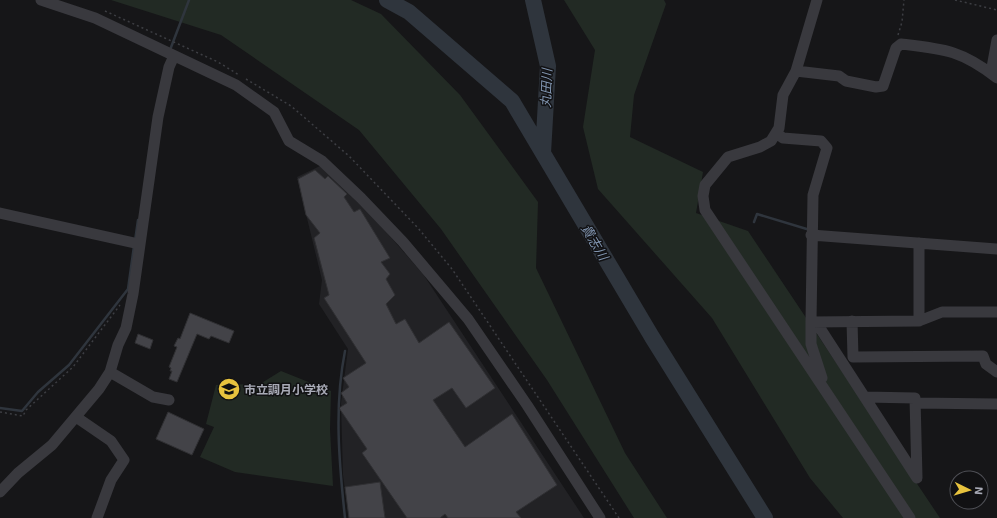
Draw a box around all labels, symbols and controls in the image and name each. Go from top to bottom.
water label: 丸田川 [537,66,555,108]
water label: 貴志川 [578,221,613,265]
school or university icon: 市立調月小学校 [216,376,242,402]
place label: 市立調月小学校 [244,382,328,396]
north arrow [949,470,989,510]
text: N [973,486,986,495]

